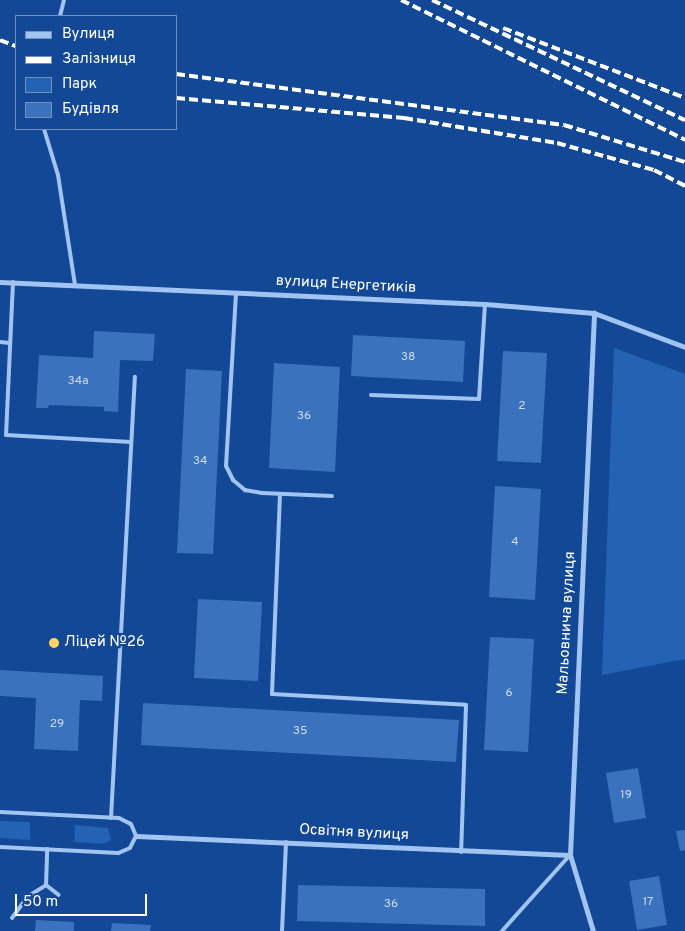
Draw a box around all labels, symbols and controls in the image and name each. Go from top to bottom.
legend [15,15,178,130]
text: Вулиця [62,25,115,44]
text: Залізниця [62,50,136,69]
text: Парк [62,75,97,94]
text: Будівля [62,100,119,119]
street label: вулиця Енергетиків [275,272,417,298]
house number: 38 [401,351,415,365]
house number: 34а [68,375,88,389]
house number: 2 [518,400,526,414]
house number: 36 [297,410,311,424]
house number: 34 [193,455,207,469]
house number: 4 [511,536,519,550]
street label: Мальовнича вулиця [554,551,580,695]
place label: Ліцей №26 [64,634,145,652]
marker: Ліцей №26 [48,637,60,649]
house number: 6 [505,687,513,701]
house number: 29 [50,718,64,732]
house number: 35 [293,725,307,739]
house number: 19 [620,789,632,803]
street label: Освітня вулиця [299,821,409,845]
scale bar [18,884,150,916]
text: 50 m [23,893,58,912]
house number: 17 [643,896,653,910]
house number: 36 [384,898,398,912]

